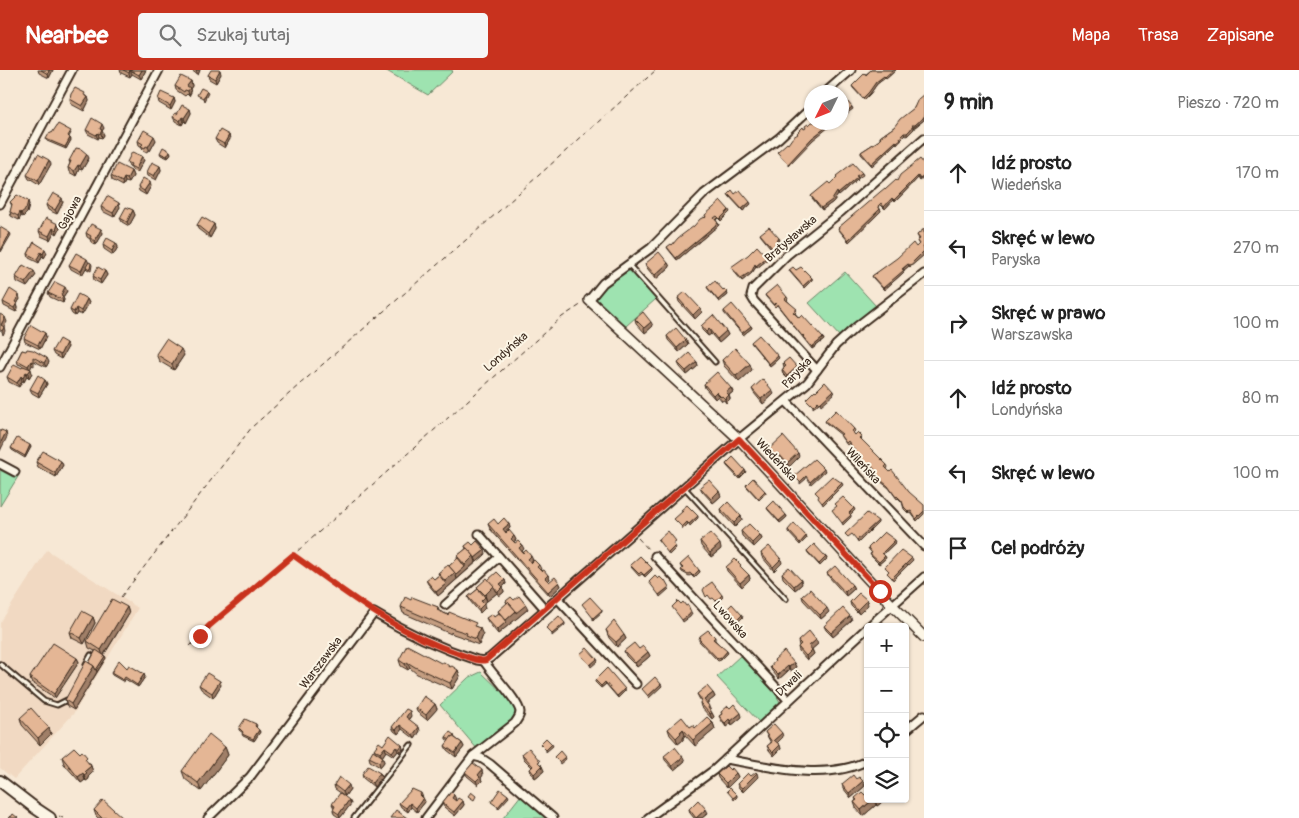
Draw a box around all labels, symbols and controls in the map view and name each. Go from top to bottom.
search box [138,13,488,58]
text: Nearbee [25,21,108,50]
icon: search [156,21,184,49]
text: Szukaj tutaj [196,23,290,47]
text: Mapa [1072,24,1110,47]
text: Trasa [1138,24,1179,47]
text: Zapisane [1207,24,1274,47]
north arrow [804,85,849,130]
text: 9 min [944,89,993,116]
text: Pieszo · 720 m [1177,93,1279,113]
text: Idź prosto [991,151,1072,175]
icon: ahead [944,159,972,187]
text: 170 m [1236,163,1279,183]
text: Wiedeńska [991,175,1062,195]
street label: Gajowa [55,193,85,233]
street label: Bratysławska [762,212,820,266]
text: Skręć w lewo [991,226,1095,250]
icon: left [944,234,972,262]
text: 270 m [1233,238,1279,258]
text: Paryska [991,250,1040,270]
text: Skręć w prawo [991,301,1105,325]
icon: right [944,309,972,337]
text: 100 m [1233,313,1279,333]
text: Warszawska [991,325,1073,345]
street label: Londyńska [481,328,532,375]
street label: Paryska [779,354,815,392]
text: Idź prosto [991,376,1072,400]
icon: ahead [944,384,972,412]
text: 80 m [1242,388,1279,408]
text: Londyńska [991,400,1063,420]
street label: Wiedeńska [752,435,800,485]
street label: Wileńska [843,445,884,488]
icon: left [944,459,972,487]
text: Skręć w lewo [991,461,1095,485]
text: 100 m [1233,463,1279,483]
icon: arrive [944,534,972,562]
text: Cel podróży [991,536,1084,560]
route start [869,580,892,603]
street label: Lwowska [709,598,751,642]
map controls [864,623,909,803]
button: + [864,623,909,668]
route end [189,625,212,648]
street label: Warszawska [297,634,346,692]
street label: Drwali [773,668,805,700]
button: − [864,668,909,713]
button: locate [864,713,909,758]
button: layers [864,758,909,803]

